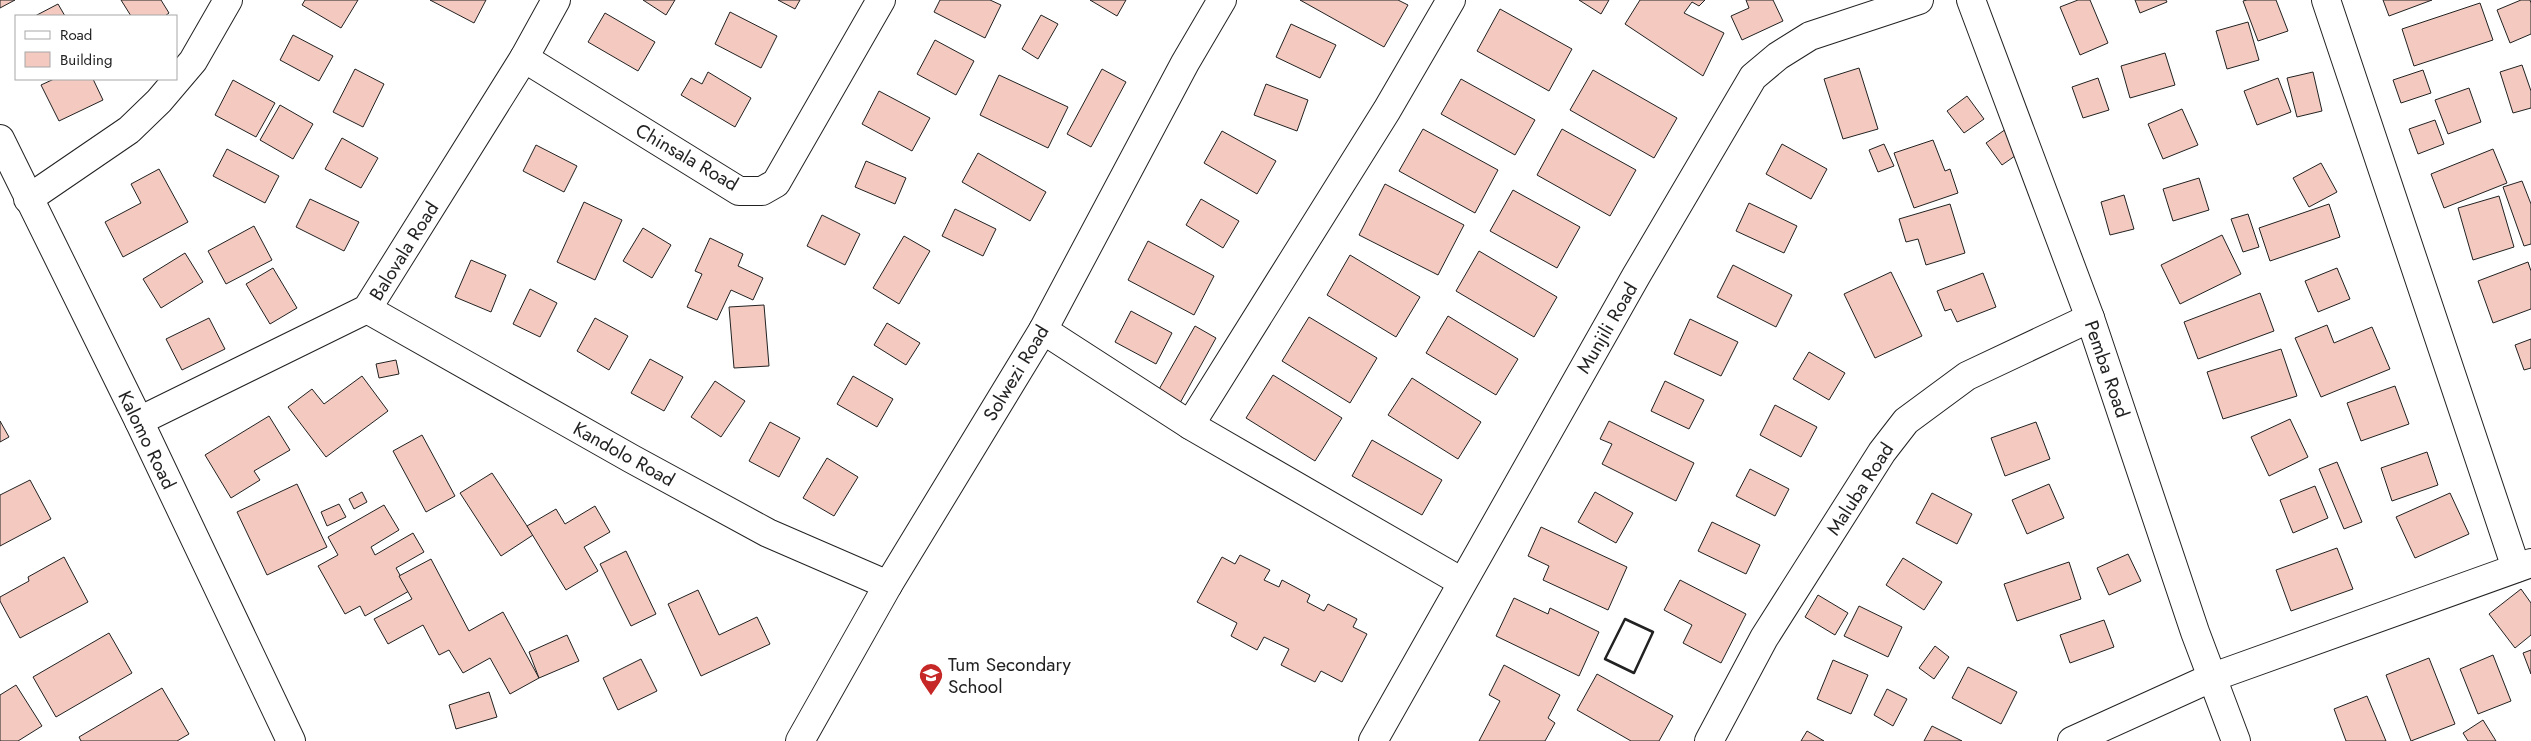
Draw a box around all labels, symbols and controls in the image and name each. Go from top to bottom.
legend [15,15,178,80]
text: Road [60,24,92,46]
text: Building [60,49,112,71]
street label: Chinsala Road [630,117,744,197]
street label: Balovala Road [363,196,445,306]
street label: Munjili Road [1570,278,1644,378]
street label: Pemba Road [2078,317,2136,421]
street label: Solwezi Road [977,320,1055,426]
street label: Kalomo Road [112,386,182,494]
street label: Kandolo Road [568,415,680,493]
street label: Maluba Road [1820,437,1900,541]
place label: Tum Secondary School [948,651,1071,700]
school or university icon: Tum Secondary School [918,662,944,696]

